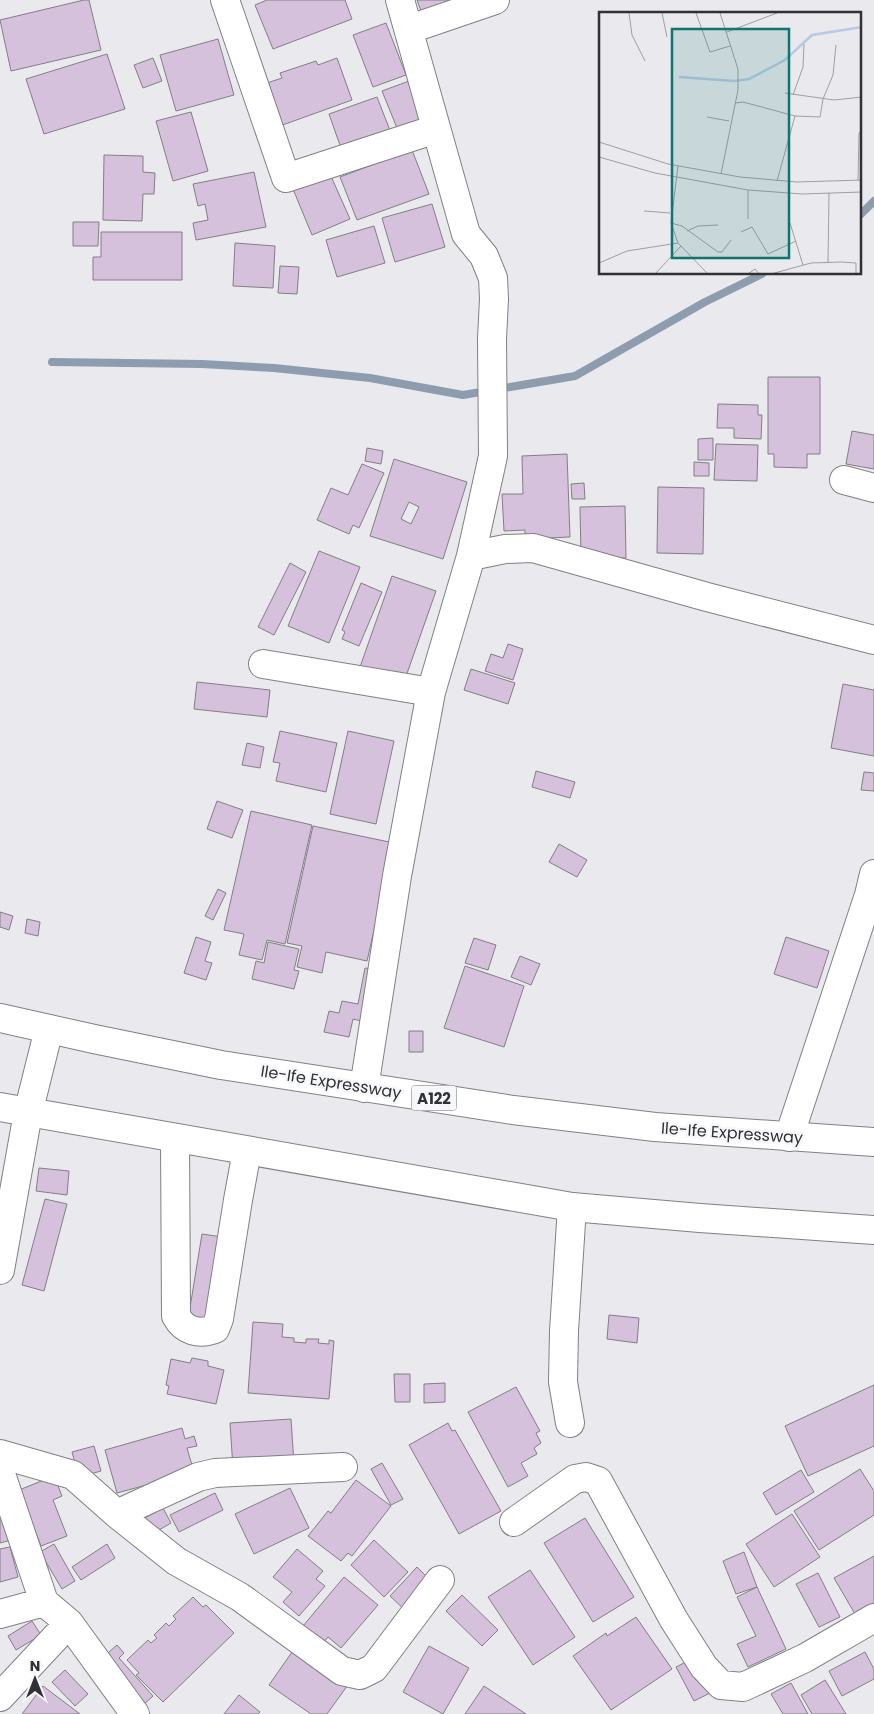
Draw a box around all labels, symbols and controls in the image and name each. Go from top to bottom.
inset map [599,12,862,275]
street label: Ile-Ife Expressway [259,1060,403,1104]
road number: A122 [412,1086,456,1110]
street label: Ile-Ife Expressway [660,1117,804,1149]
north arrow [10,1654,60,1704]
text: N [30,1656,40,1676]

